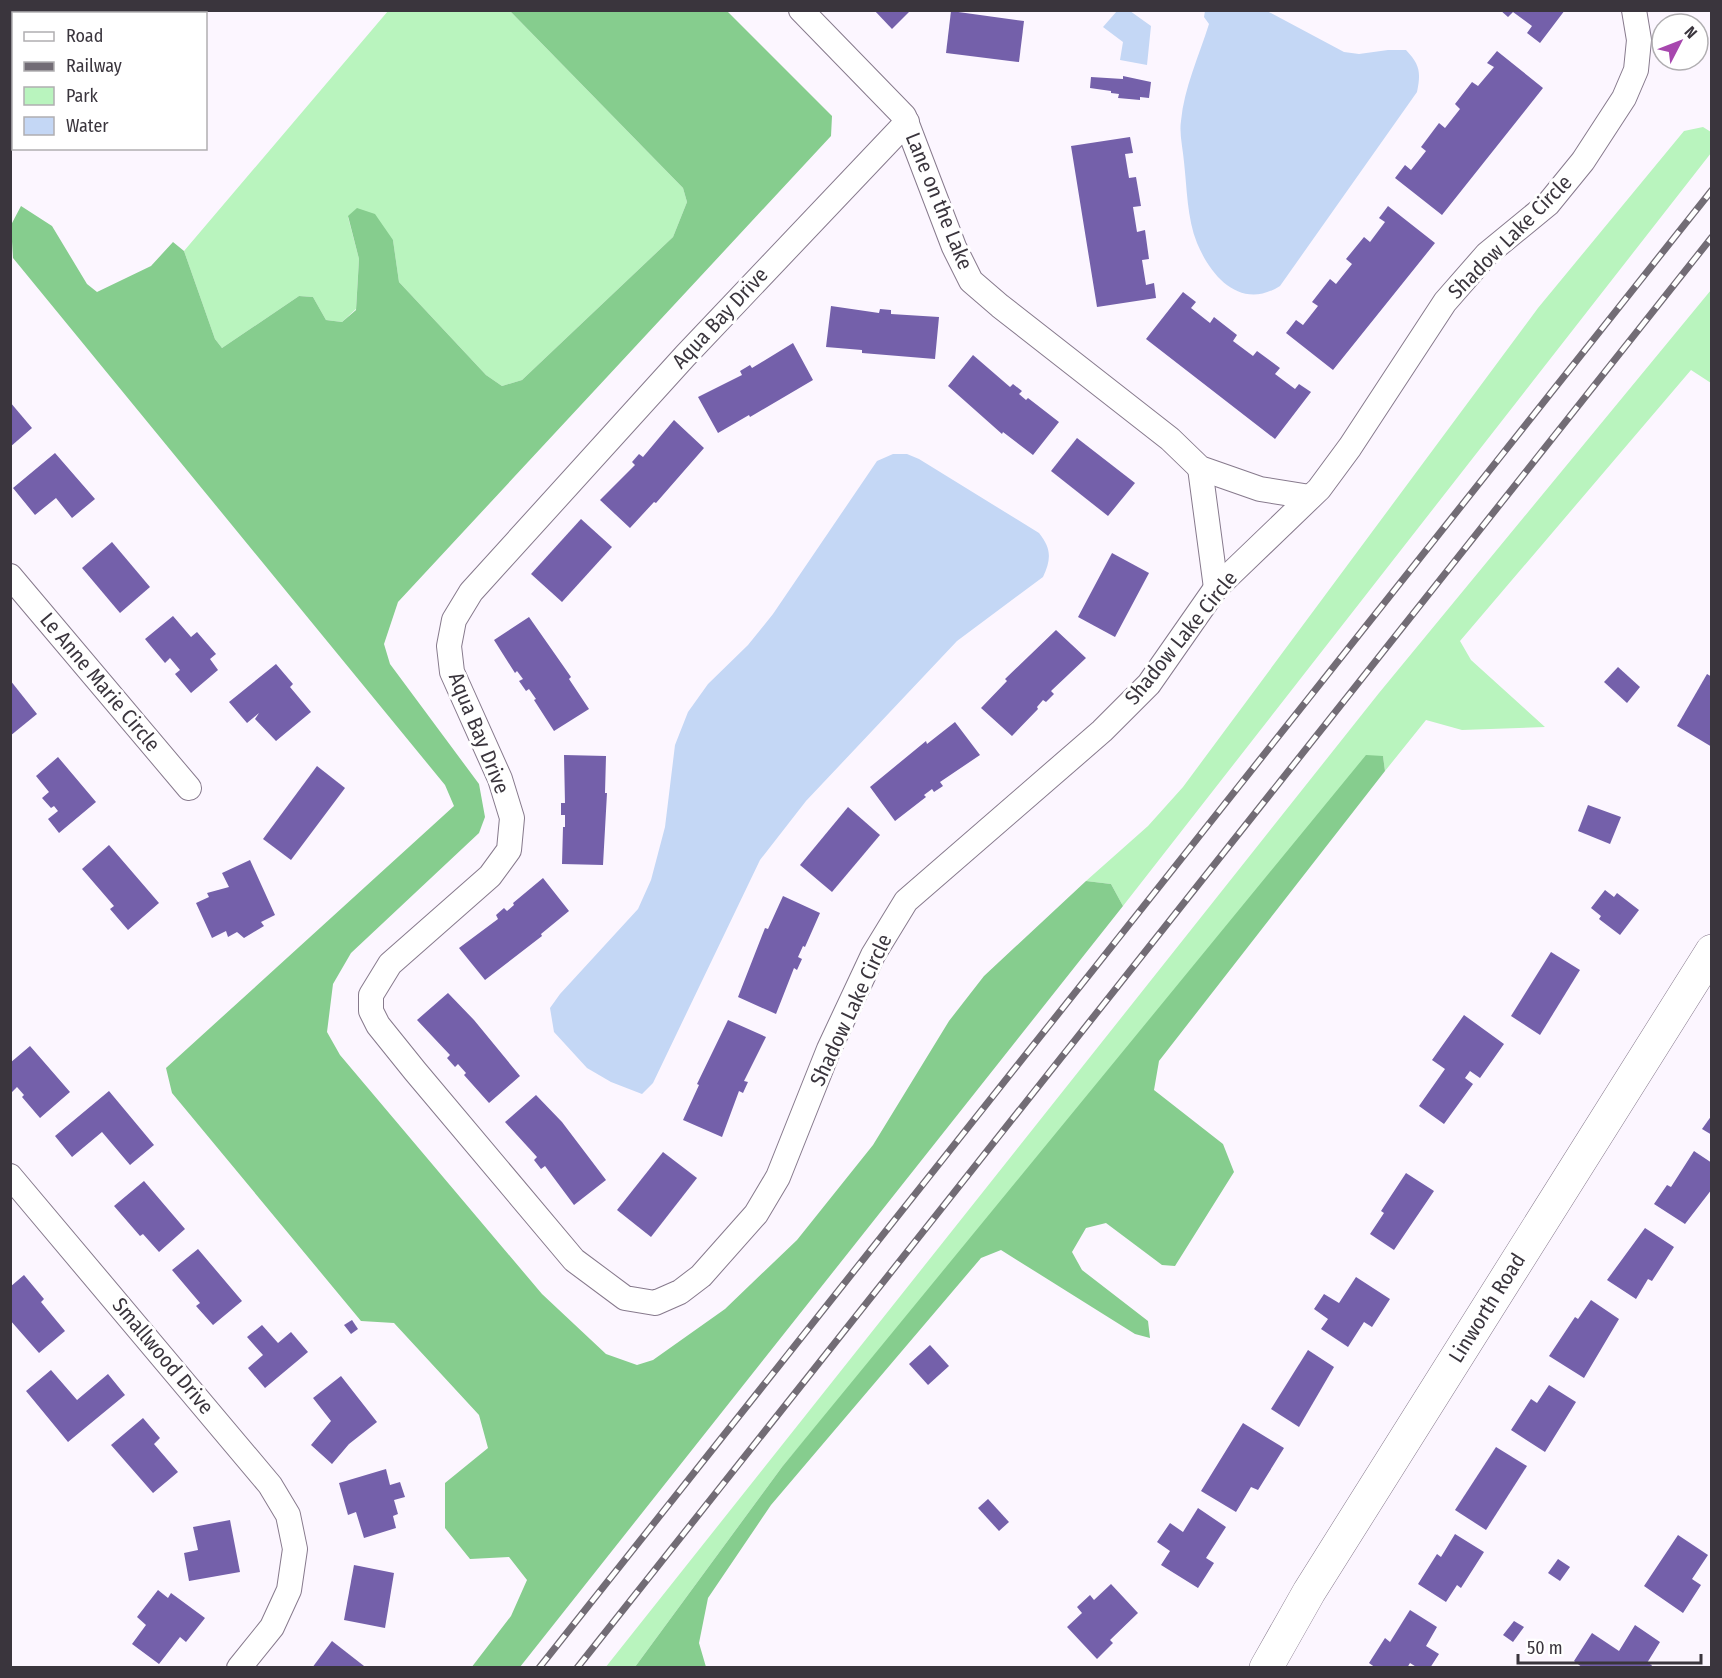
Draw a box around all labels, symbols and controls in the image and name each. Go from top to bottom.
legend [12,12,207,150]
north arrow [1650,12,1710,72]
text: N [1681,22,1701,42]
text: Road [66,25,103,47]
text: Railway [66,55,122,77]
text: Park [66,85,99,107]
text: Water [66,115,109,137]
street label: Lane on the Lake [900,129,978,273]
street label: Shadow Lake Circle [1443,170,1577,304]
street label: Aqua Bay Drive [667,262,773,374]
street label: Shadow Lake Circle [1119,566,1243,710]
street label: Le Anne Marie Circle [34,607,166,757]
street label: Aqua Bay Drive [443,668,515,798]
street label: Shadow Lake Circle [804,930,898,1090]
street label: Linworth Road [1443,1248,1531,1368]
street label: Smallwood Drive [107,1292,219,1420]
scale bar [1518,1627,1701,1665]
text: 50 m [1527,1637,1563,1659]

